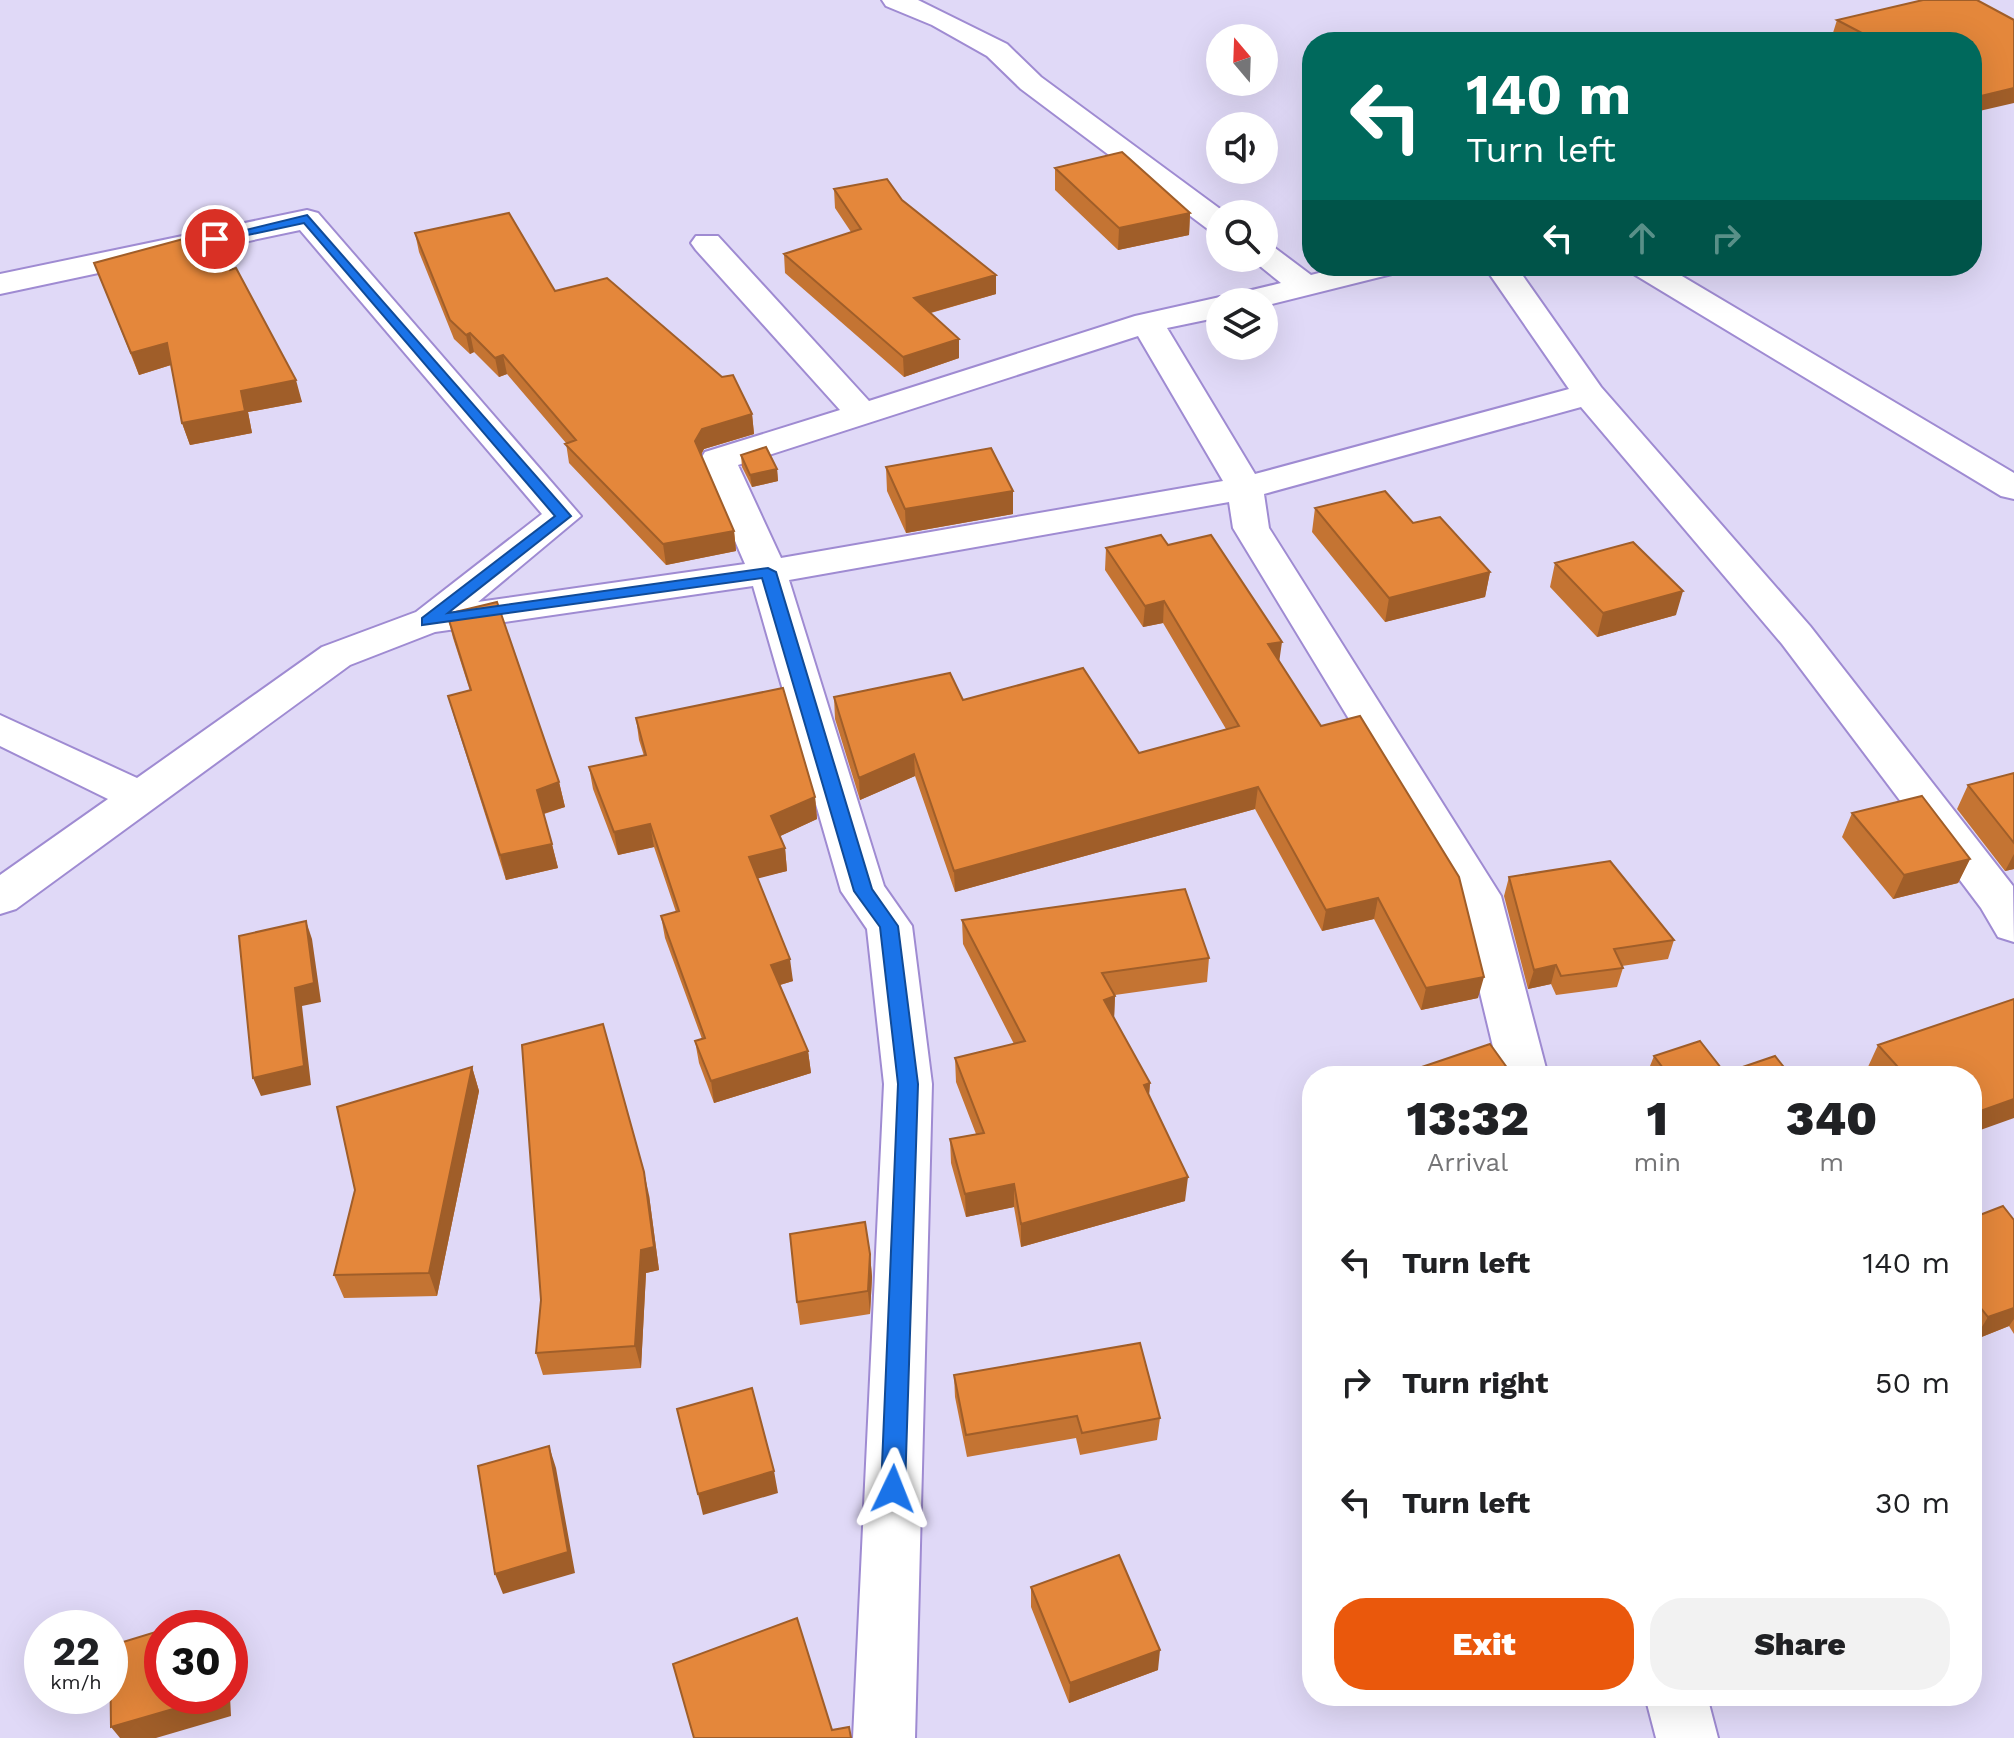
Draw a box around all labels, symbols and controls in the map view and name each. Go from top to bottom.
north arrow [1206,24,1278,96]
map controls [1206,24,1278,360]
text: 140 m [1466,62,1631,128]
icon: left [1334,64,1438,168]
button: sound [1206,112,1278,184]
text: Turn left [1466,129,1616,171]
button: search [1206,200,1278,272]
pin [181,205,249,273]
icon: left [1536,216,1580,260]
icon: ahead [1620,216,1664,260]
icon: right [1704,216,1748,260]
icon: arrive [193,217,237,261]
button: layers [1206,288,1278,360]
text: 13:32 [1407,1090,1529,1147]
text: 1 [1647,1090,1668,1147]
text: 340 [1786,1090,1877,1147]
text: Arrival [1427,1147,1508,1177]
text: min [1633,1147,1681,1177]
text: m [1819,1147,1844,1177]
icon: left [1334,1240,1378,1284]
text: Turn left [1402,1245,1530,1280]
text: 140 m [1862,1245,1950,1280]
icon: right [1334,1360,1378,1404]
text: Turn right [1402,1365,1548,1400]
text: 50 m [1875,1365,1950,1400]
position arrow [851,1447,935,1531]
icon: left [1334,1480,1378,1524]
text: Turn left [1402,1485,1530,1520]
text: 30 m [1875,1485,1950,1520]
button: Exit [1334,1598,1634,1690]
button: Share [1650,1598,1950,1690]
speed limit sign: 30 [144,1610,248,1714]
text: 22 [52,1628,100,1675]
text: km/h [50,1670,102,1694]

